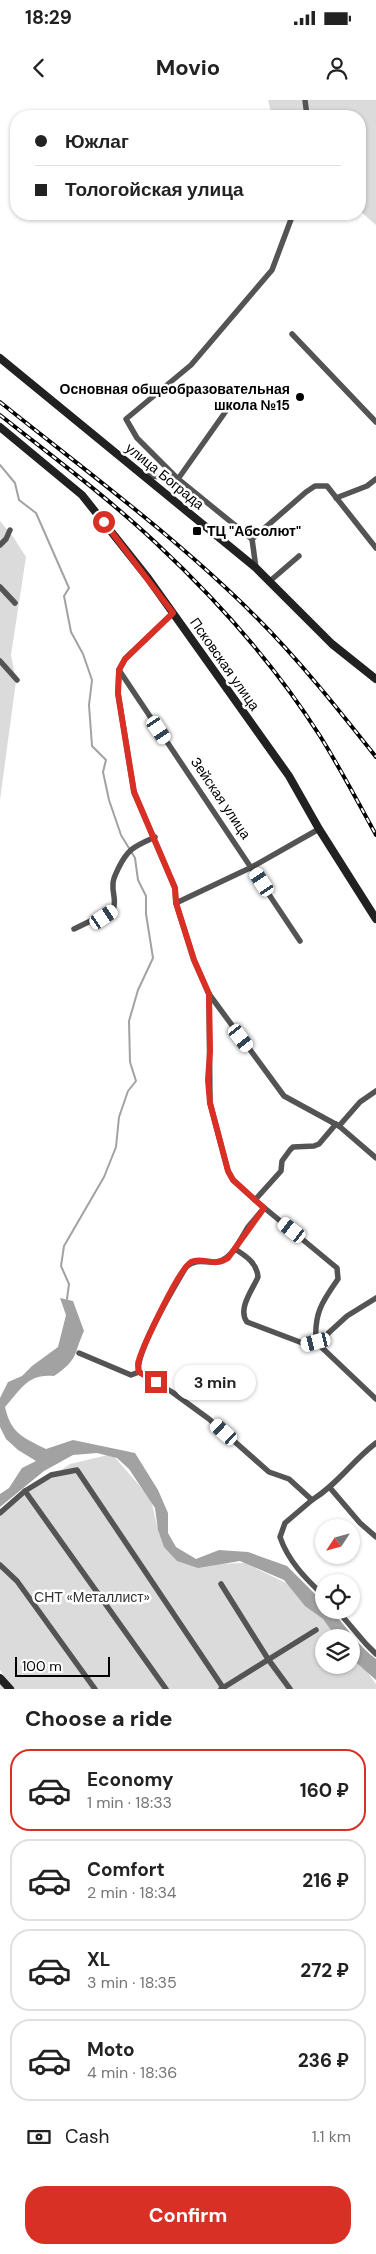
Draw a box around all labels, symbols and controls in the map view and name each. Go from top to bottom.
text: 18:29 [25,5,72,30]
text: Movio [156,53,220,82]
icon: back [25,54,53,82]
icon: person [323,54,351,82]
text: Южлаг [65,129,129,154]
text: Тологойская улица [65,177,244,202]
place label: Основная общеобразовательная школа №15 [60,380,290,414]
marker: Основная общеобразовательная школа №15 [294,391,306,403]
street label: улица Бограда [122,439,208,513]
route start [93,511,115,533]
place label: ТЦ "Абсолют" [207,522,301,540]
marker: ТЦ "Абсолют" [191,525,203,537]
street label: Псковская улица [186,614,264,714]
car [144,713,173,747]
street label: Зейская улица [187,754,255,843]
car [247,865,276,899]
car [87,902,120,932]
car [225,1022,256,1054]
car [275,1215,308,1245]
car [299,1331,332,1353]
callout: 3 min [174,1364,256,1400]
route end [145,1371,167,1393]
text: 3 min [194,1372,236,1393]
car [207,1416,240,1448]
north arrow [315,1519,360,1564]
map controls [315,1519,360,1674]
button: locate [315,1574,360,1619]
park label: СНТ «Металлист» [34,1588,150,1606]
button: layers [315,1629,360,1674]
scale bar [15,1654,110,1677]
text: 100 m [22,1657,62,1675]
text: Choose a ride [25,1704,173,1733]
text: Economy [87,1767,174,1792]
icon: car [27,1768,72,1813]
text: 160 ₽ [300,1778,349,1803]
text: 1 min · 18:33 [87,1792,172,1813]
text: Comfort [87,1857,165,1882]
icon: car [27,1858,72,1903]
text: 216 ₽ [302,1868,349,1893]
text: 2 min · 18:34 [87,1882,177,1903]
text: XL [87,1947,110,1972]
icon: car [27,1948,72,1993]
text: 272 ₽ [300,1958,349,1983]
text: 3 min · 18:35 [87,1972,177,1993]
text: Moto [87,2037,135,2062]
icon: car [27,2038,72,2083]
text: 236 ₽ [298,2048,349,2073]
text: 4 min · 18:36 [87,2062,177,2083]
icon: cash [25,2123,53,2151]
text: Cash [65,2124,109,2149]
text: 1.1 km [312,2126,351,2147]
button: Confirm [25,2186,351,2244]

